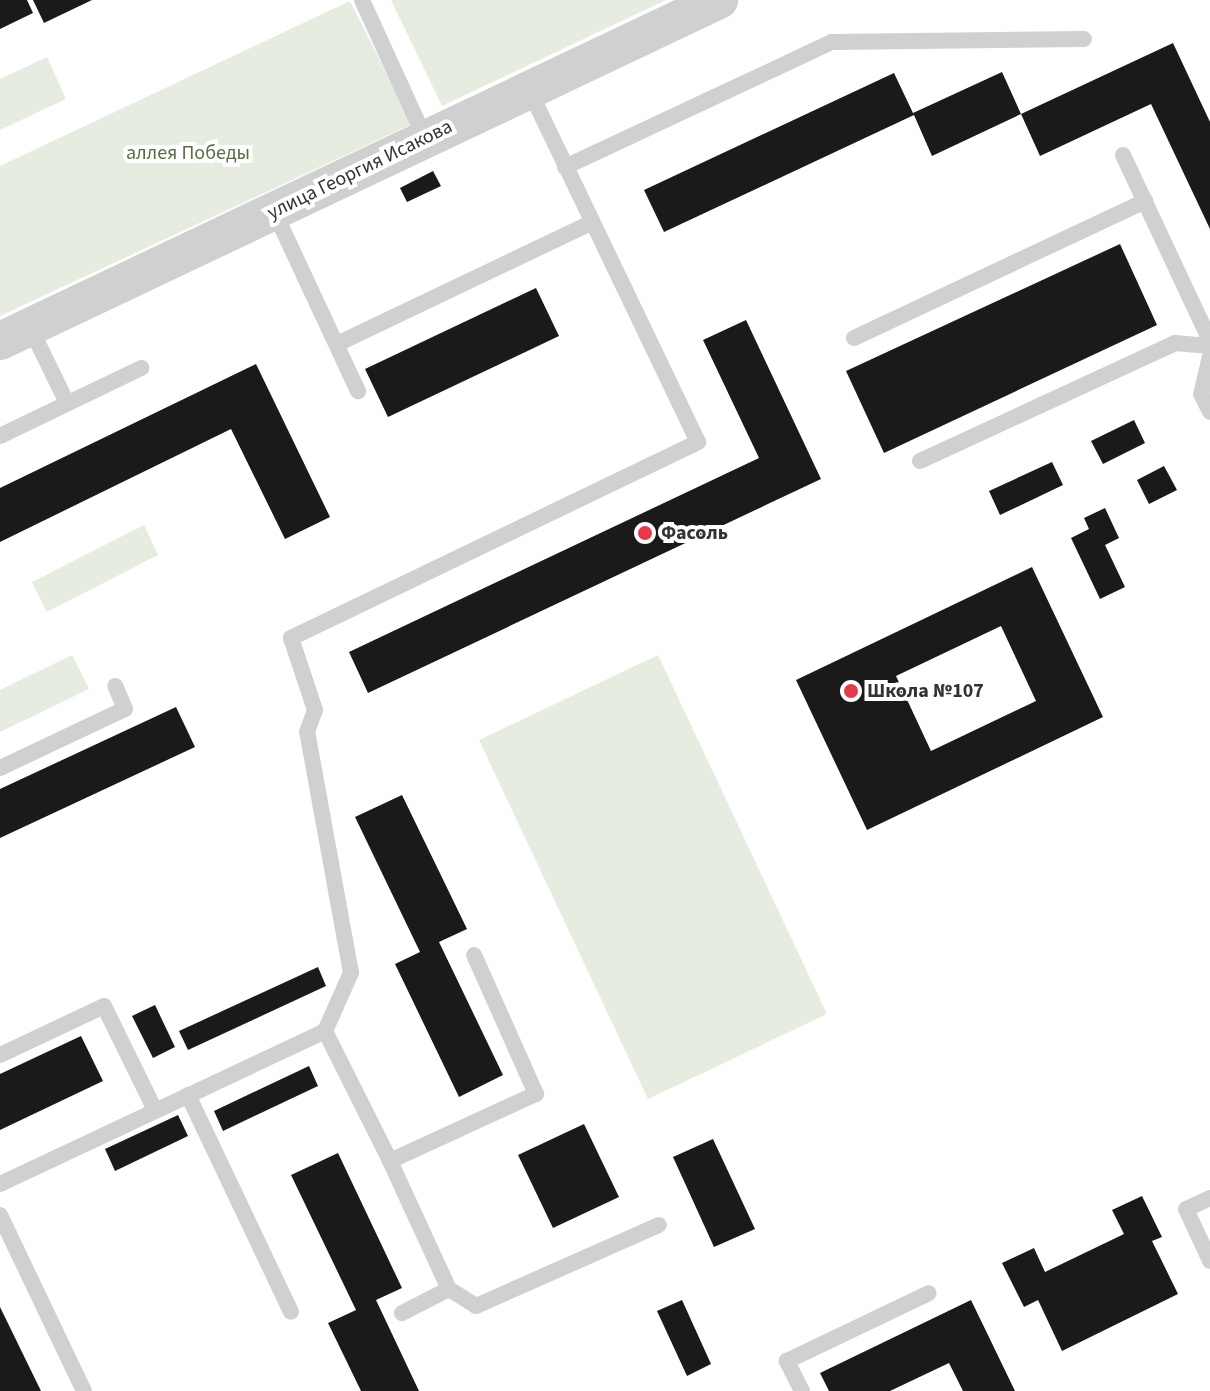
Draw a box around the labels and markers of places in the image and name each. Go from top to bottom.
place label: Фасоль [661,521,728,545]
marker: Фасоль [636,524,654,542]
place label: Школа №107 [867,679,984,703]
marker: Школа №107 [842,682,860,700]

